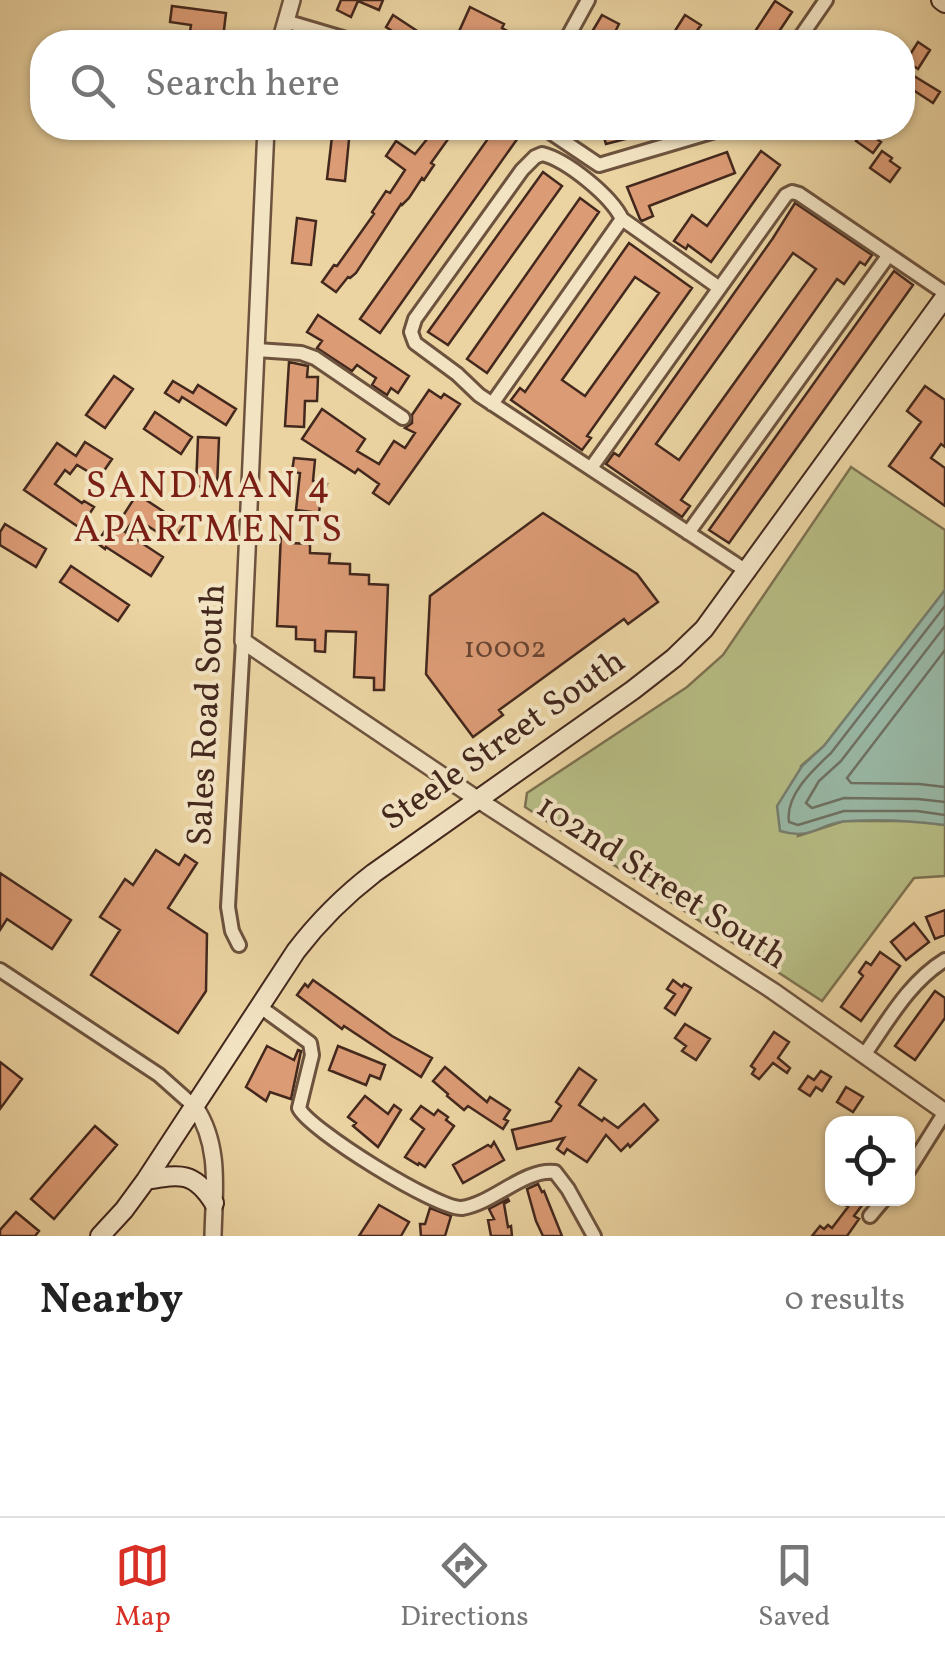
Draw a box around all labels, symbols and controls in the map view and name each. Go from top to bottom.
search box [30,30,915,140]
icon: search [65,58,120,113]
text: Search here [145,59,340,112]
district label: SANDMAN 4 APARTMENTS [74,461,344,558]
street label: Sales Road South [177,583,239,847]
house number: 10002 [463,628,547,670]
street label: Steele Street South [372,639,636,843]
street label: 102nd Street South [526,784,796,982]
map controls [825,1116,915,1206]
button: locate [825,1116,915,1206]
text: Nearby [40,1272,183,1331]
text: 0 results [785,1279,905,1323]
tab: Map [115,1538,171,1637]
tab: Directions [400,1538,529,1637]
tab: Saved [758,1538,830,1637]

